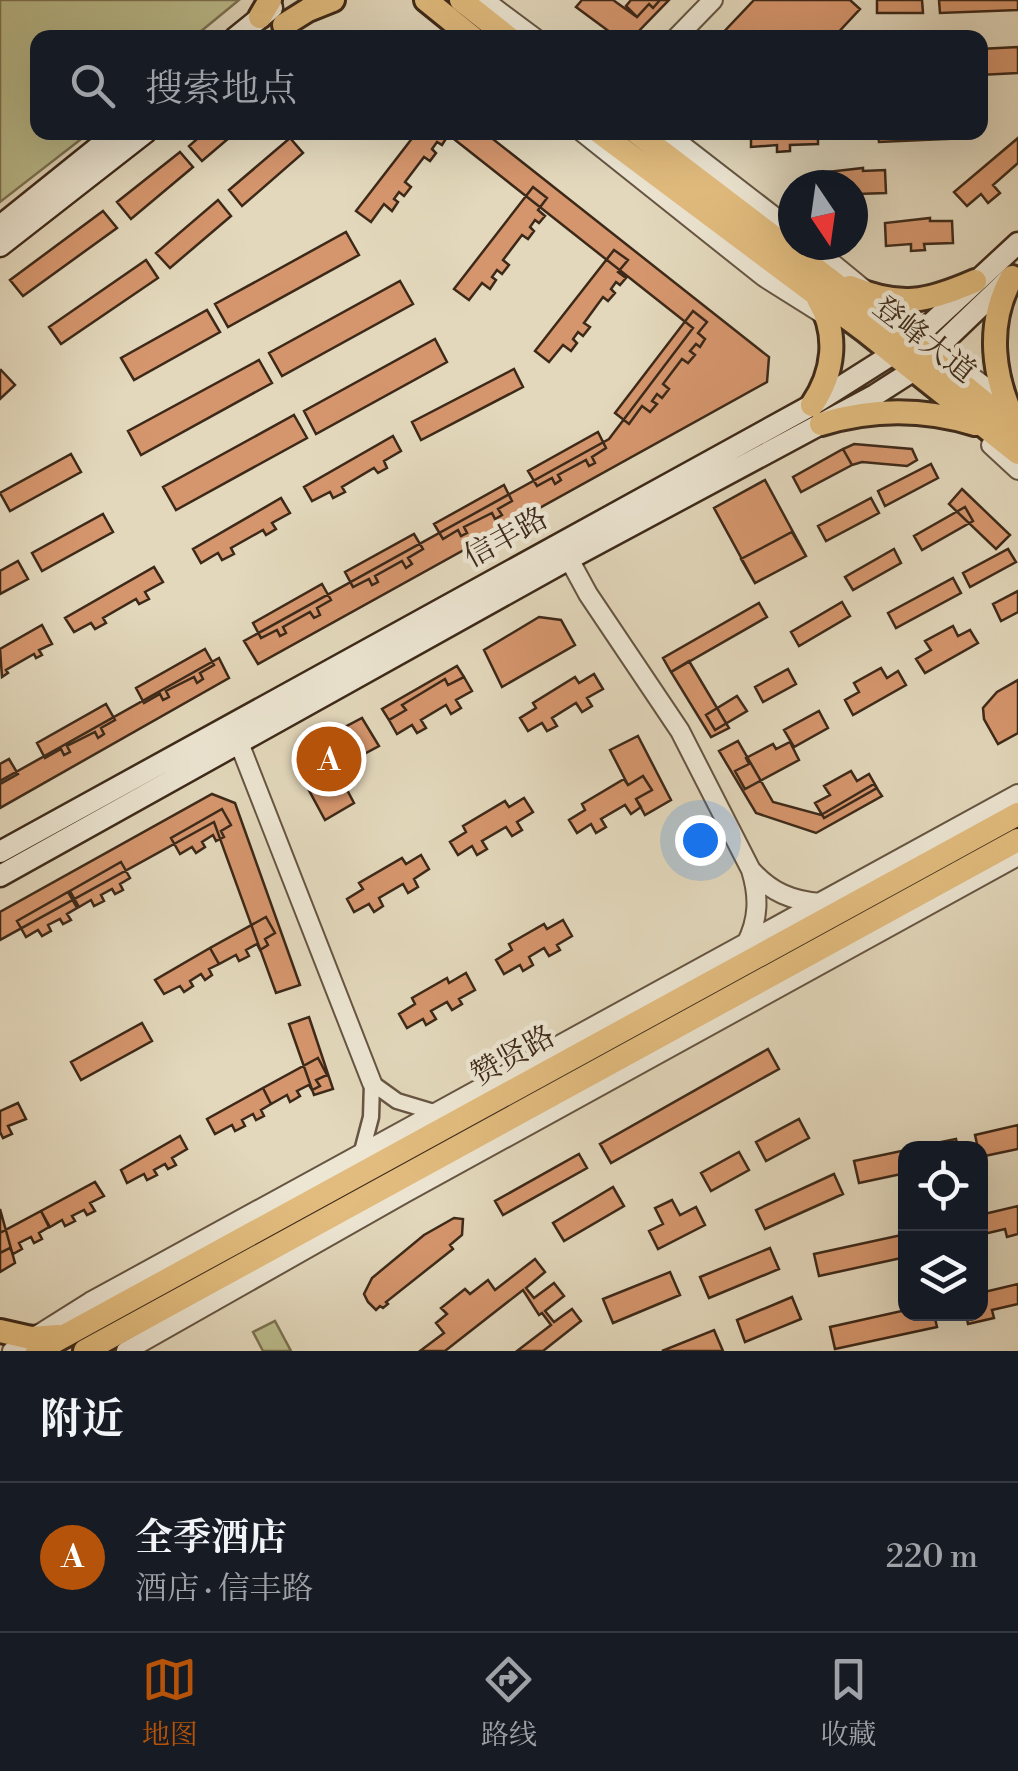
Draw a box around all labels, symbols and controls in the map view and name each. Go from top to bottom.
search box [30,30,988,140]
icon: search [65,58,120,113]
text: 搜索地点 [145,66,297,113]
north arrow [778,170,868,260]
street label: 登峰大道 [865,288,983,392]
street label: 信丰路 [457,500,555,576]
pin: A [296,722,362,796]
your location [675,815,726,866]
street label: 赞贤路 [464,1018,562,1094]
map controls [898,1141,988,1321]
button: locate [898,1141,988,1231]
button: layers [898,1231,988,1321]
text: 附近 [40,1394,124,1447]
text: 全季酒店 [135,1515,287,1562]
text: A [61,1537,84,1577]
text: 220 m [886,1537,978,1577]
text: 酒店 · 信丰路 [135,1569,314,1609]
tab: 地图 [142,1652,198,1753]
tab: 路线 [481,1652,537,1753]
tab: 收藏 [820,1652,876,1753]

